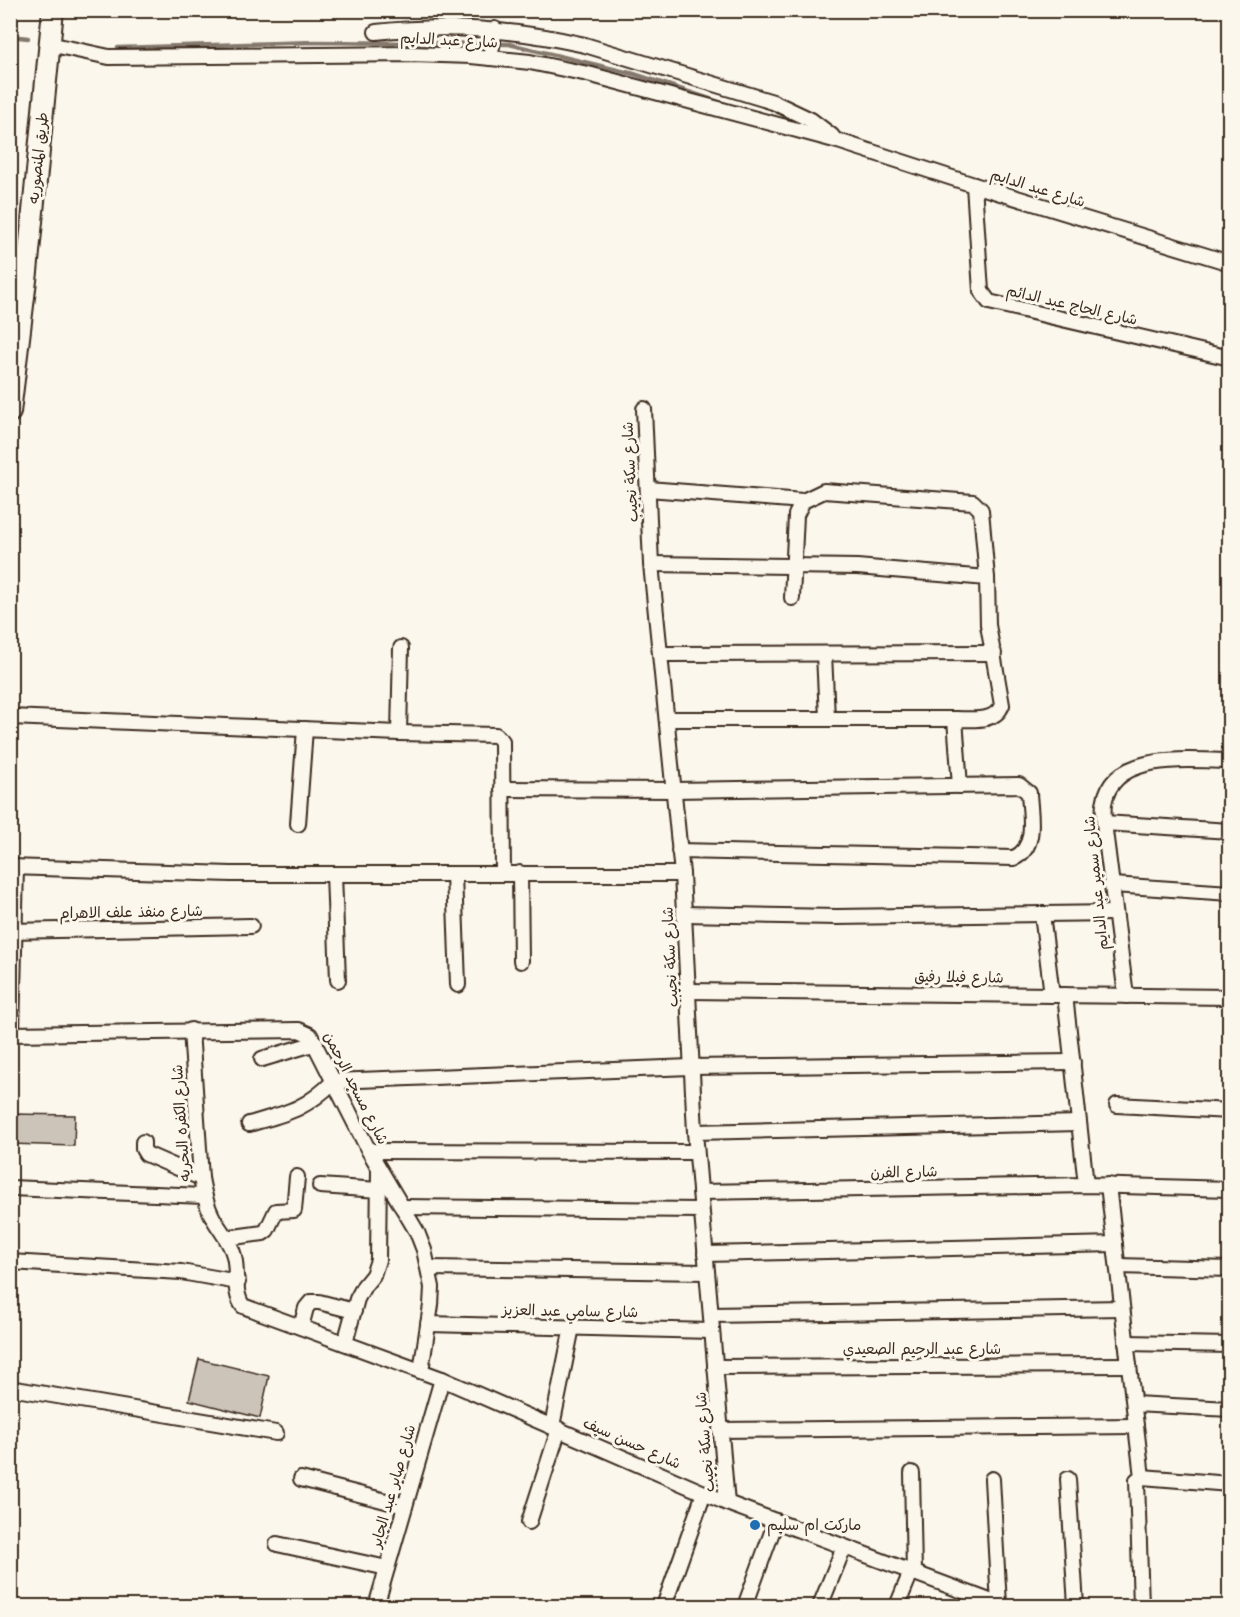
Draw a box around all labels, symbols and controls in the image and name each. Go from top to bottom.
street label: شارع عبد الدايم [400,27,498,55]
street label: طريق المنصوريه [23,111,53,205]
street label: شارع عبد الدايم [988,164,1088,214]
street label: شارع الحاج عبد الدائم [1004,280,1139,332]
street label: شارع سكة نجيب [617,421,643,523]
street label: شارع سمير عبد الدايم [1079,815,1115,951]
street label: شارع منفذ علف الاهرام [59,901,203,925]
street label: شارع سكة نجيب [657,906,683,1008]
street label: شارع فيلا رفيق [914,966,1004,988]
street label: شارع مسجد الرحمن [319,1028,393,1148]
street label: شارع الكفره البحريه [167,1064,195,1182]
street label: شارع الفرن [870,1161,938,1183]
street label: شارع سامي عبد العزيز [500,1300,638,1325]
street label: شارع عبد الرحيم الصعيدي [843,1339,1001,1360]
street label: شارع سكة نجيب [691,1391,719,1493]
street label: شارع حسن سيف [580,1412,684,1474]
street label: شارع صابر عبد الجابر [365,1422,420,1552]
place label: ماركت ام سليم [767,1515,861,1537]
marker: ماركت ام سليم [748,1518,762,1532]

